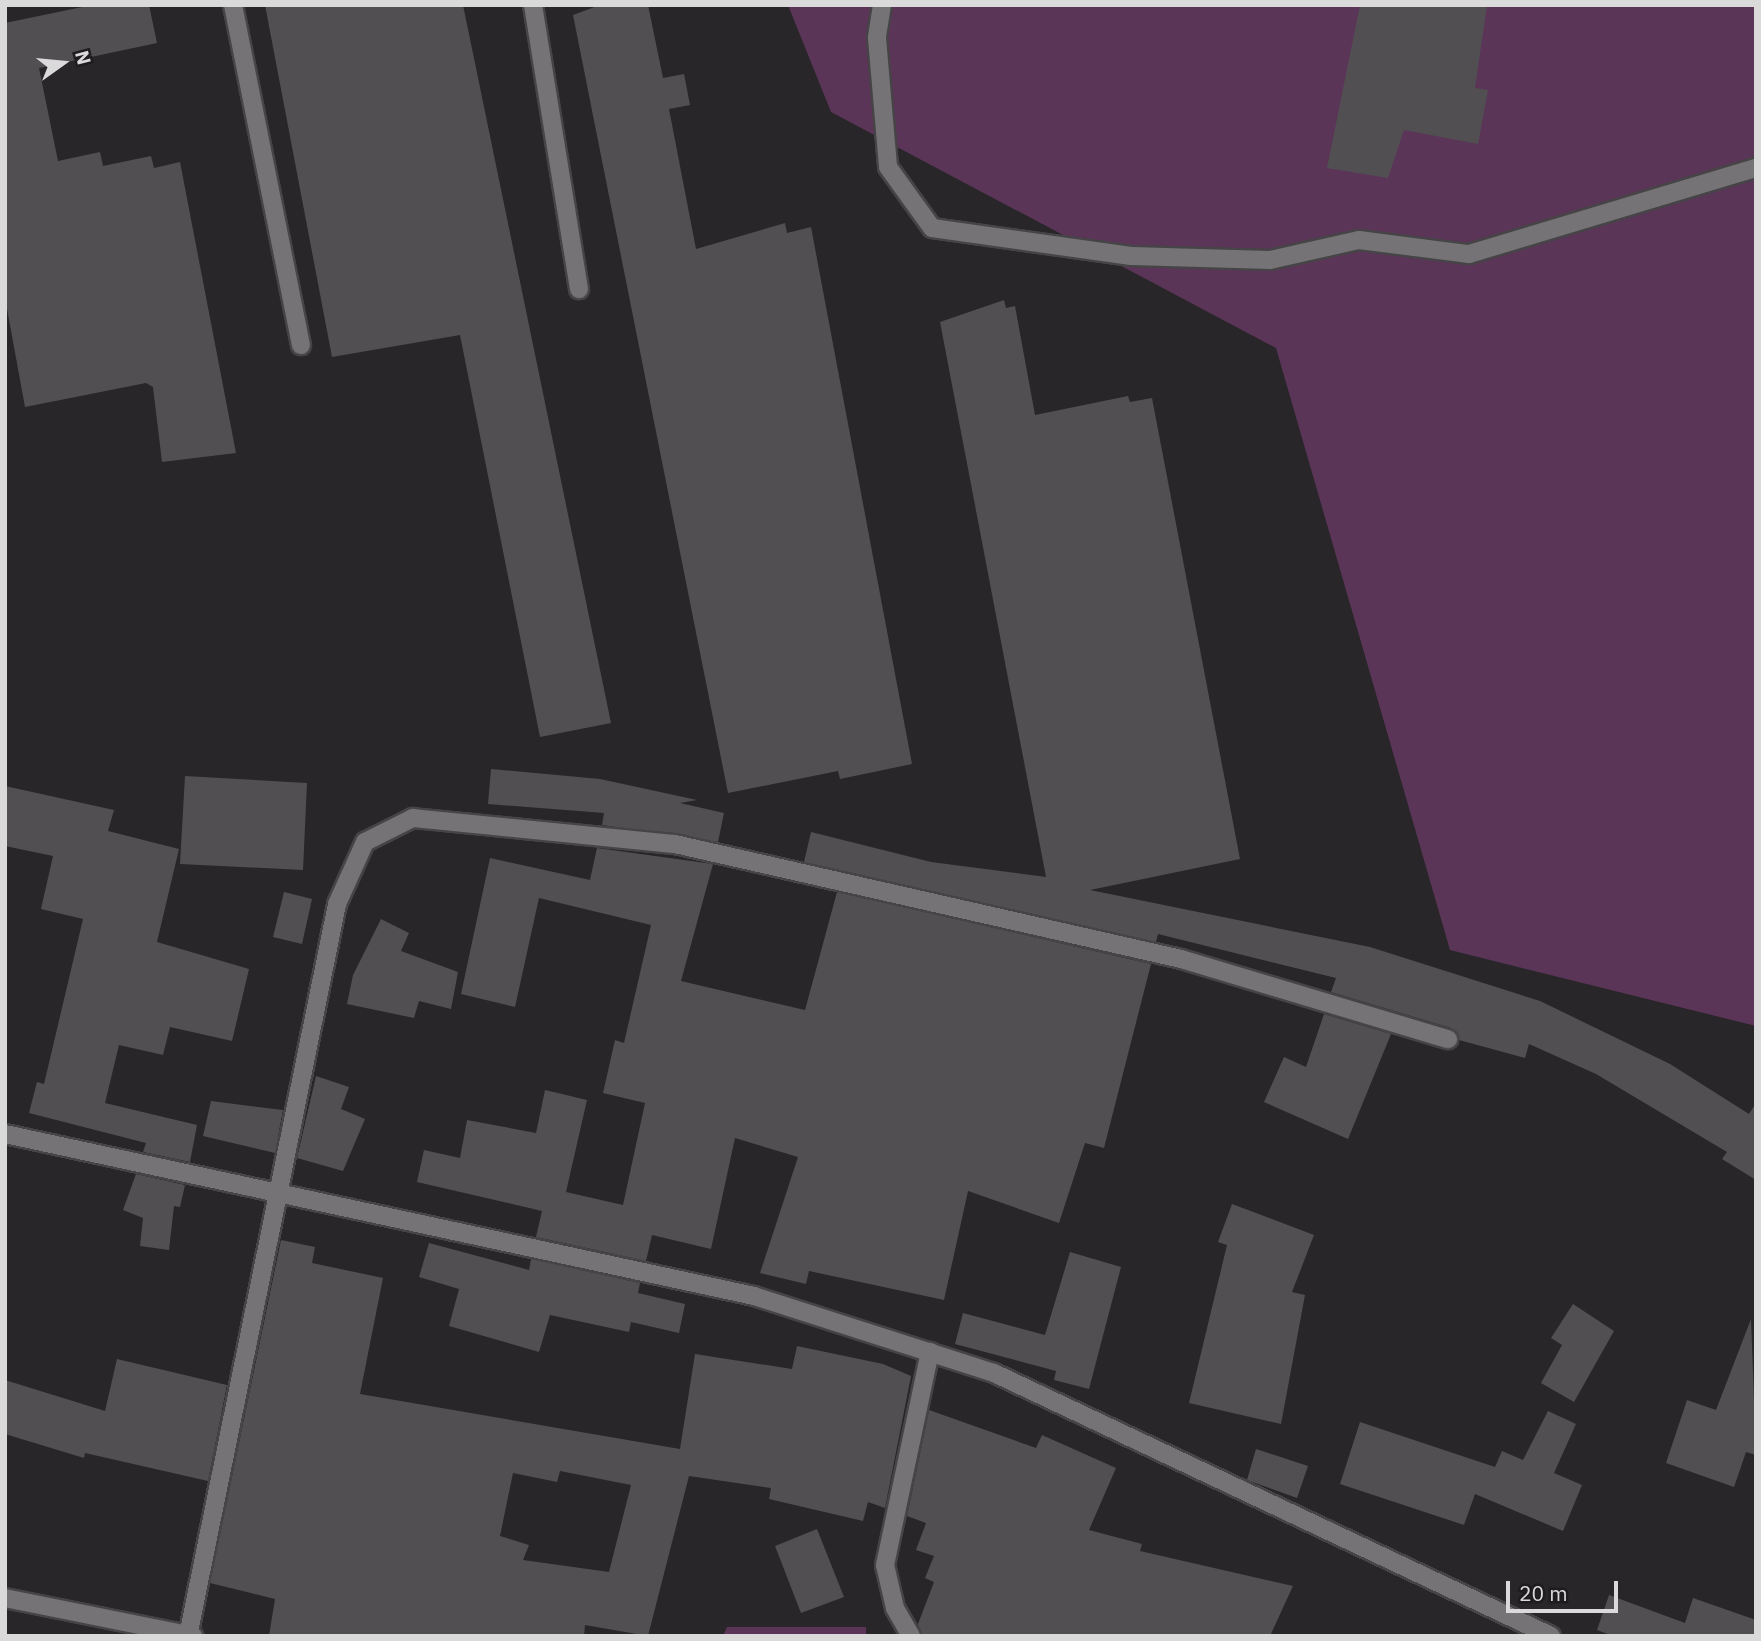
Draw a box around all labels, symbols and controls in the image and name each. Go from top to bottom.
north arrow [28,28,98,98]
text: N [70,48,97,67]
scale bar [1509,1568,1621,1612]
text: 20 m [1519,1579,1568,1607]

